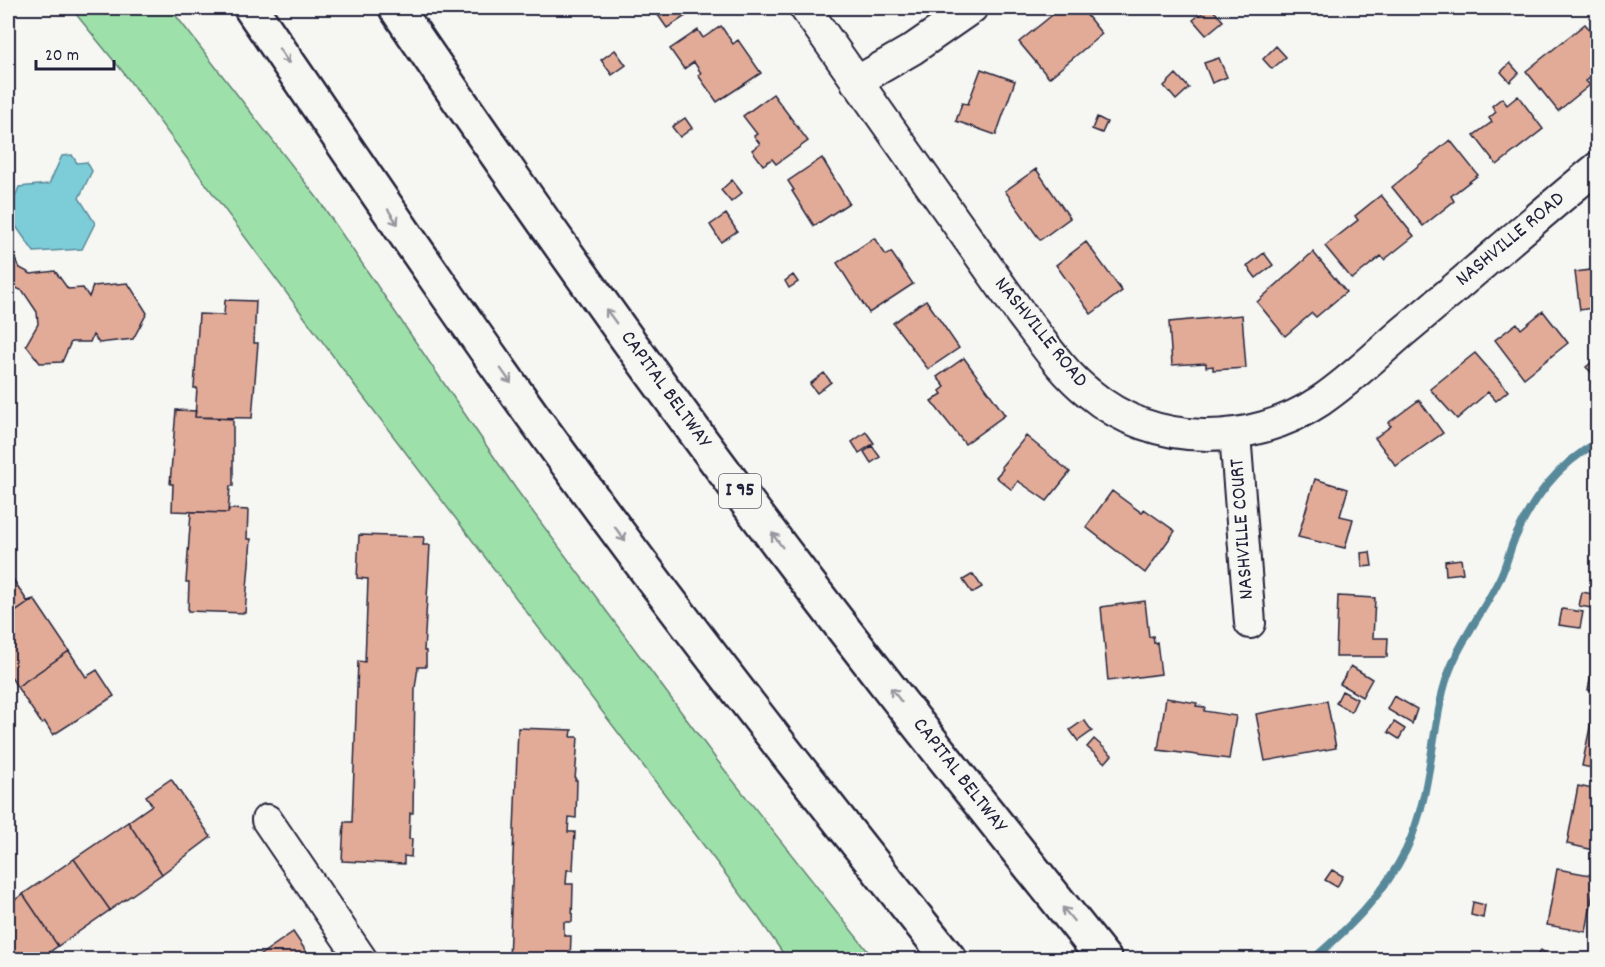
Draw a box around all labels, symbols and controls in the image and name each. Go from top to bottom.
scale bar [36,33,114,71]
text: 20 m [45,44,79,69]
one-way arrow [278,47,290,64]
street label: NASHVILLE ROAD [1450,185,1572,295]
one-way arrow [387,208,399,225]
street label: NASHVILLE ROAD [986,271,1094,395]
one-way arrow [605,308,617,324]
street label: CAPITAL BELTWAY [612,325,719,456]
one-way arrow [500,368,512,384]
street label: NASHVILLE COURT [1223,457,1263,600]
road number: I 95 [719,474,761,508]
one-way arrow [614,526,626,542]
one-way arrow [770,532,783,548]
one-way arrow [889,687,902,703]
street label: CAPITAL BELTWAY [904,712,1014,841]
one-way arrow [1062,906,1075,922]

